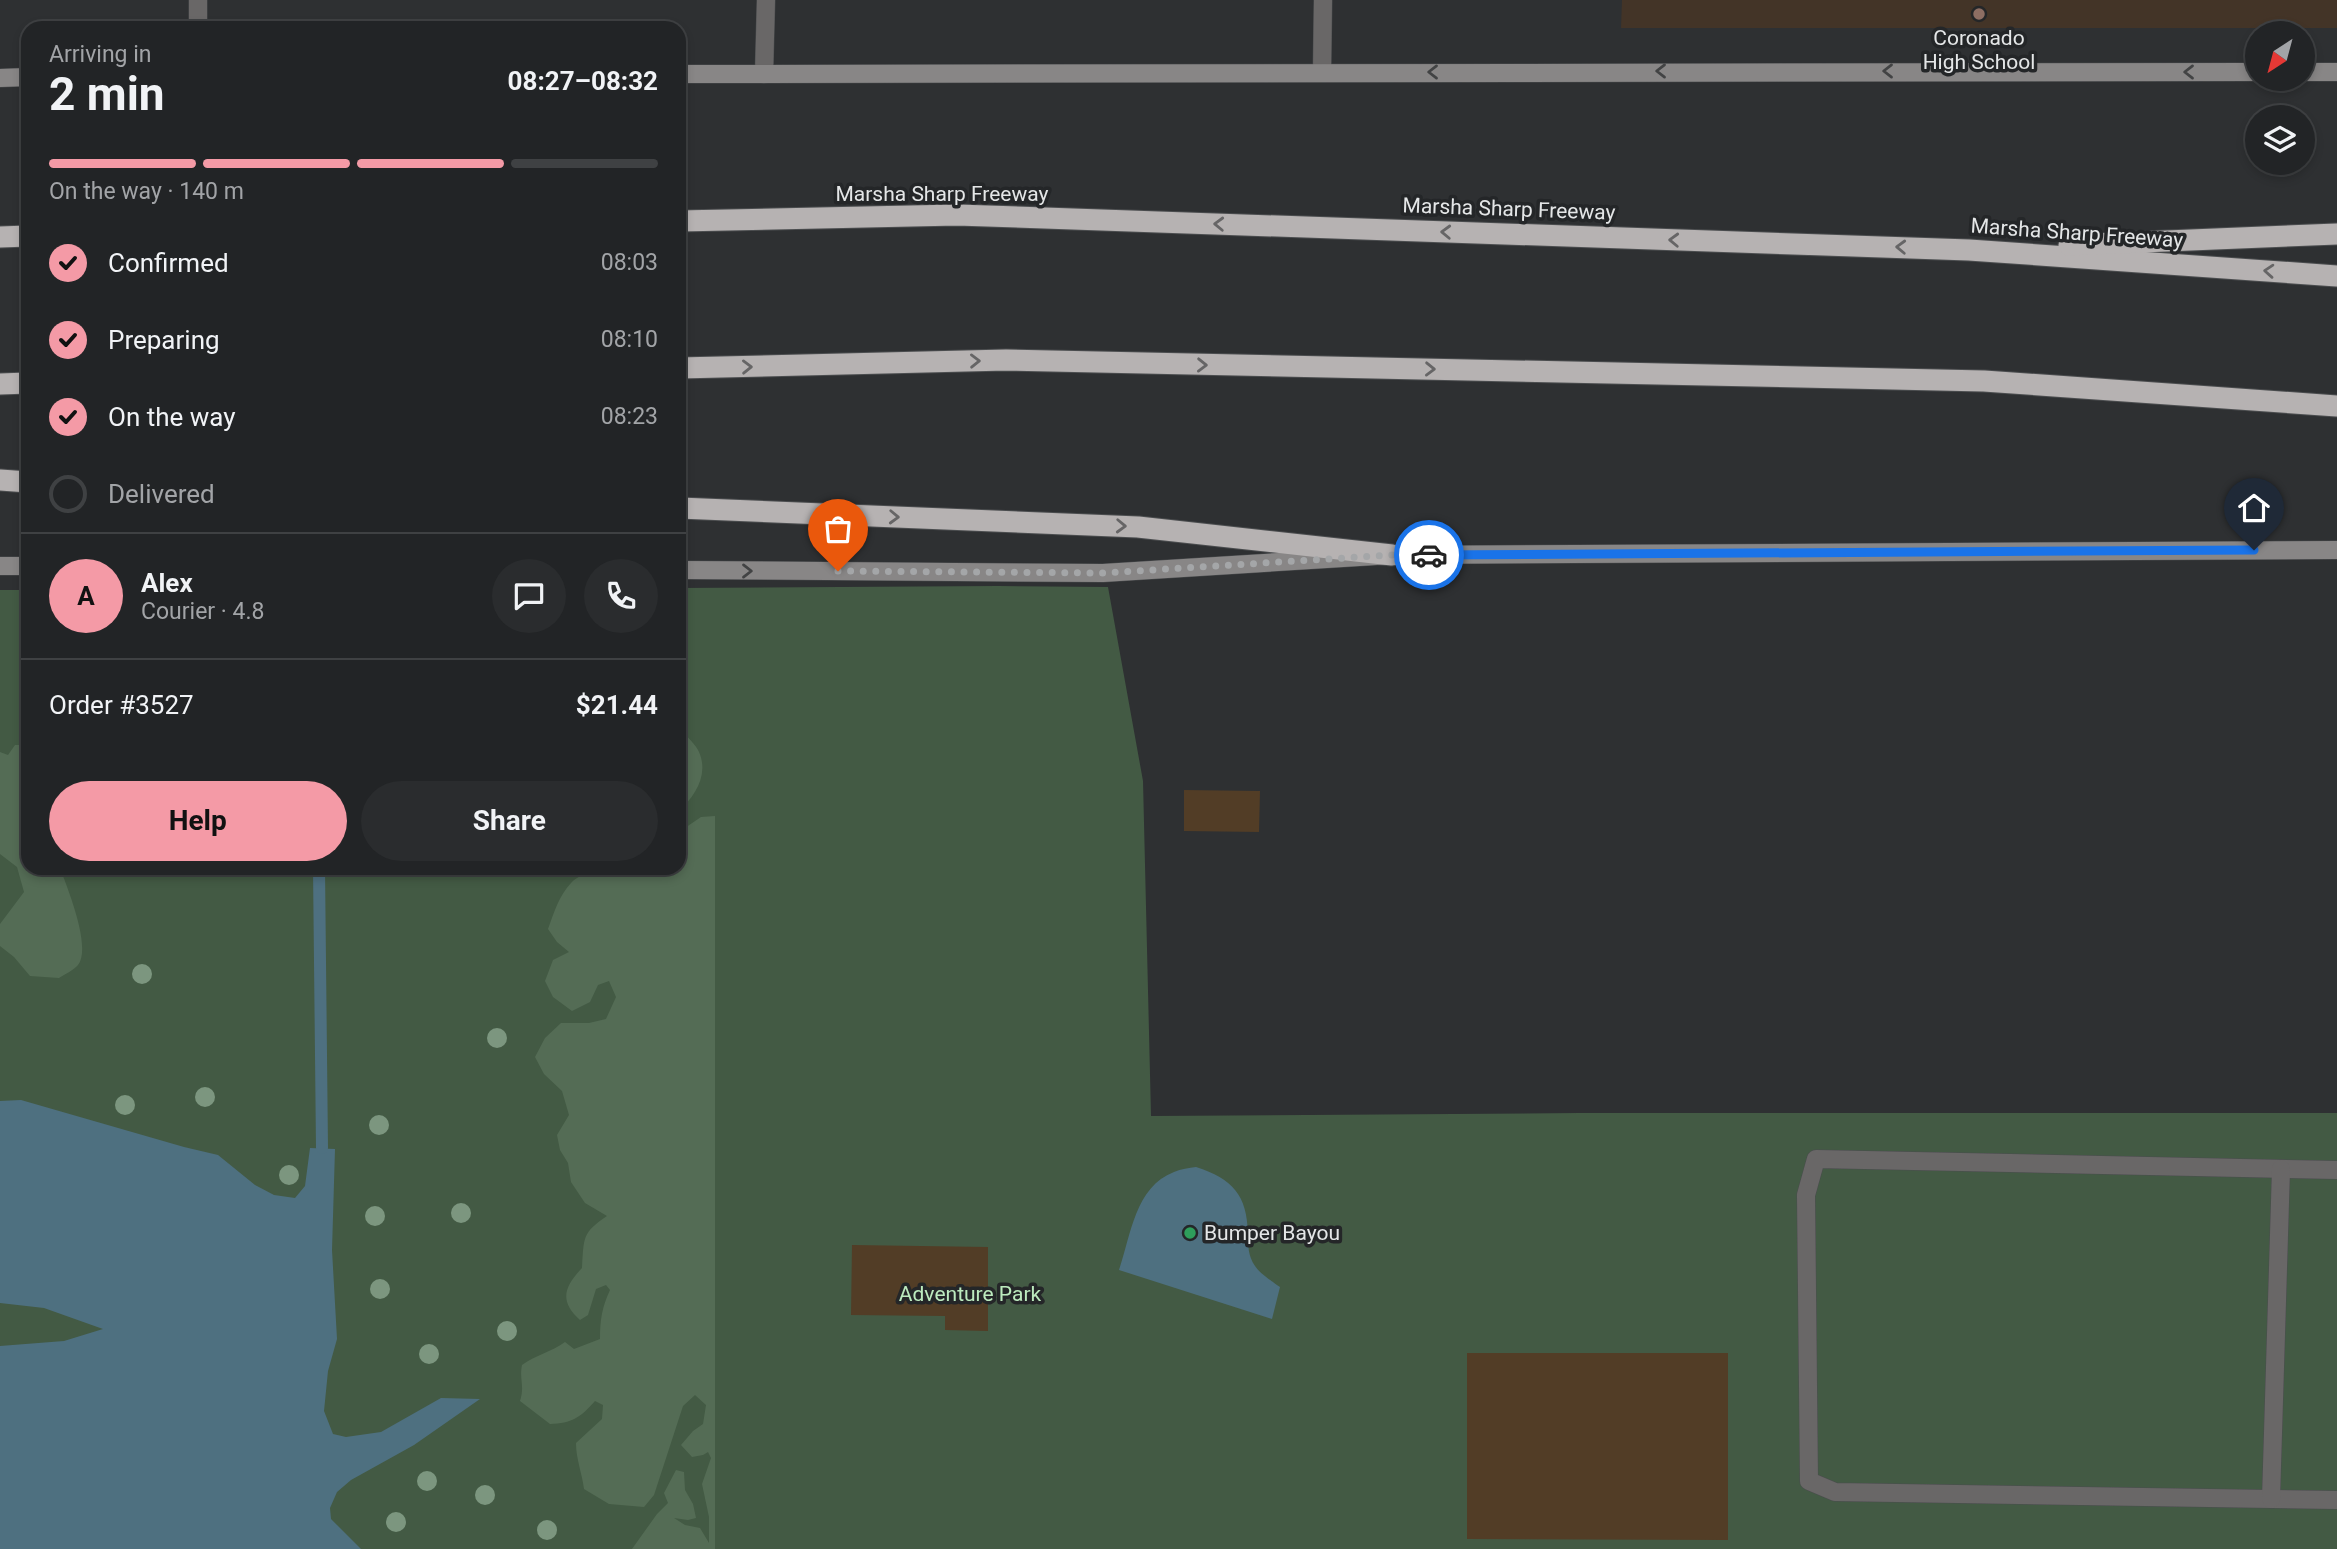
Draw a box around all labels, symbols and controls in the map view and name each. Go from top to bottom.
marker: Coronado High School [1971,6,1987,22]
north arrow [2245,21,2315,91]
map controls [2245,21,2315,175]
place label: Coronado High School [1923,26,2035,74]
text: Arriving in [49,41,152,68]
one-way arrow [1655,63,1666,79]
one-way arrow [1883,63,1893,79]
one-way arrow [1428,64,1438,80]
one-way arrow [2184,64,2194,80]
text: 08:27–08:32 [508,66,658,96]
text: 2 min [49,67,165,121]
button: layers [2245,105,2315,175]
text: On the way · 140 m [49,178,244,205]
street label: Marsha Sharp Freeway [835,182,1049,206]
street label: Marsha Sharp Freeway [1402,193,1616,225]
street label: Marsha Sharp Freeway [1970,214,2184,252]
one-way arrow [1213,216,1224,231]
one-way arrow [1441,224,1452,239]
one-way arrow [1668,232,1679,247]
one-way arrow [1895,240,1906,255]
icon: check [49,244,87,282]
text: Confirmed [108,248,229,278]
text: 08:03 [601,249,658,276]
one-way arrow [2263,264,2274,279]
icon: check [49,321,87,359]
text: Preparing [108,325,220,355]
text: 08:10 [601,326,658,353]
one-way arrow [970,353,980,369]
one-way arrow [1197,357,1208,372]
one-way arrow [742,359,753,374]
one-way arrow [1425,361,1435,377]
icon: check [49,398,87,436]
text: On the way [108,402,236,432]
text: 08:23 [601,403,658,430]
pin [2224,478,2284,550]
text: Delivered [108,479,215,509]
icon: home [2235,489,2273,527]
pin [808,499,868,571]
one-way arrow [889,509,900,524]
icon: bag [819,510,857,548]
one-way arrow [1116,519,1127,534]
courier [1394,520,1464,590]
icon: car [1410,536,1448,574]
button: chat [492,559,566,633]
button: phone [584,559,658,633]
one-way arrow [742,563,753,579]
text: Alex [141,568,193,598]
text: A [77,581,95,611]
text: Courier · 4.8 [141,598,264,625]
text: Order #3527 [49,690,194,720]
text: $21.44 [576,690,658,720]
button: Help [49,781,347,861]
button: Share [361,781,658,861]
place label: Bumper Bayou [1204,1221,1340,1245]
marker: Bumper Bayou [1182,1225,1198,1241]
park label: Adventure Park [899,1282,1042,1306]

